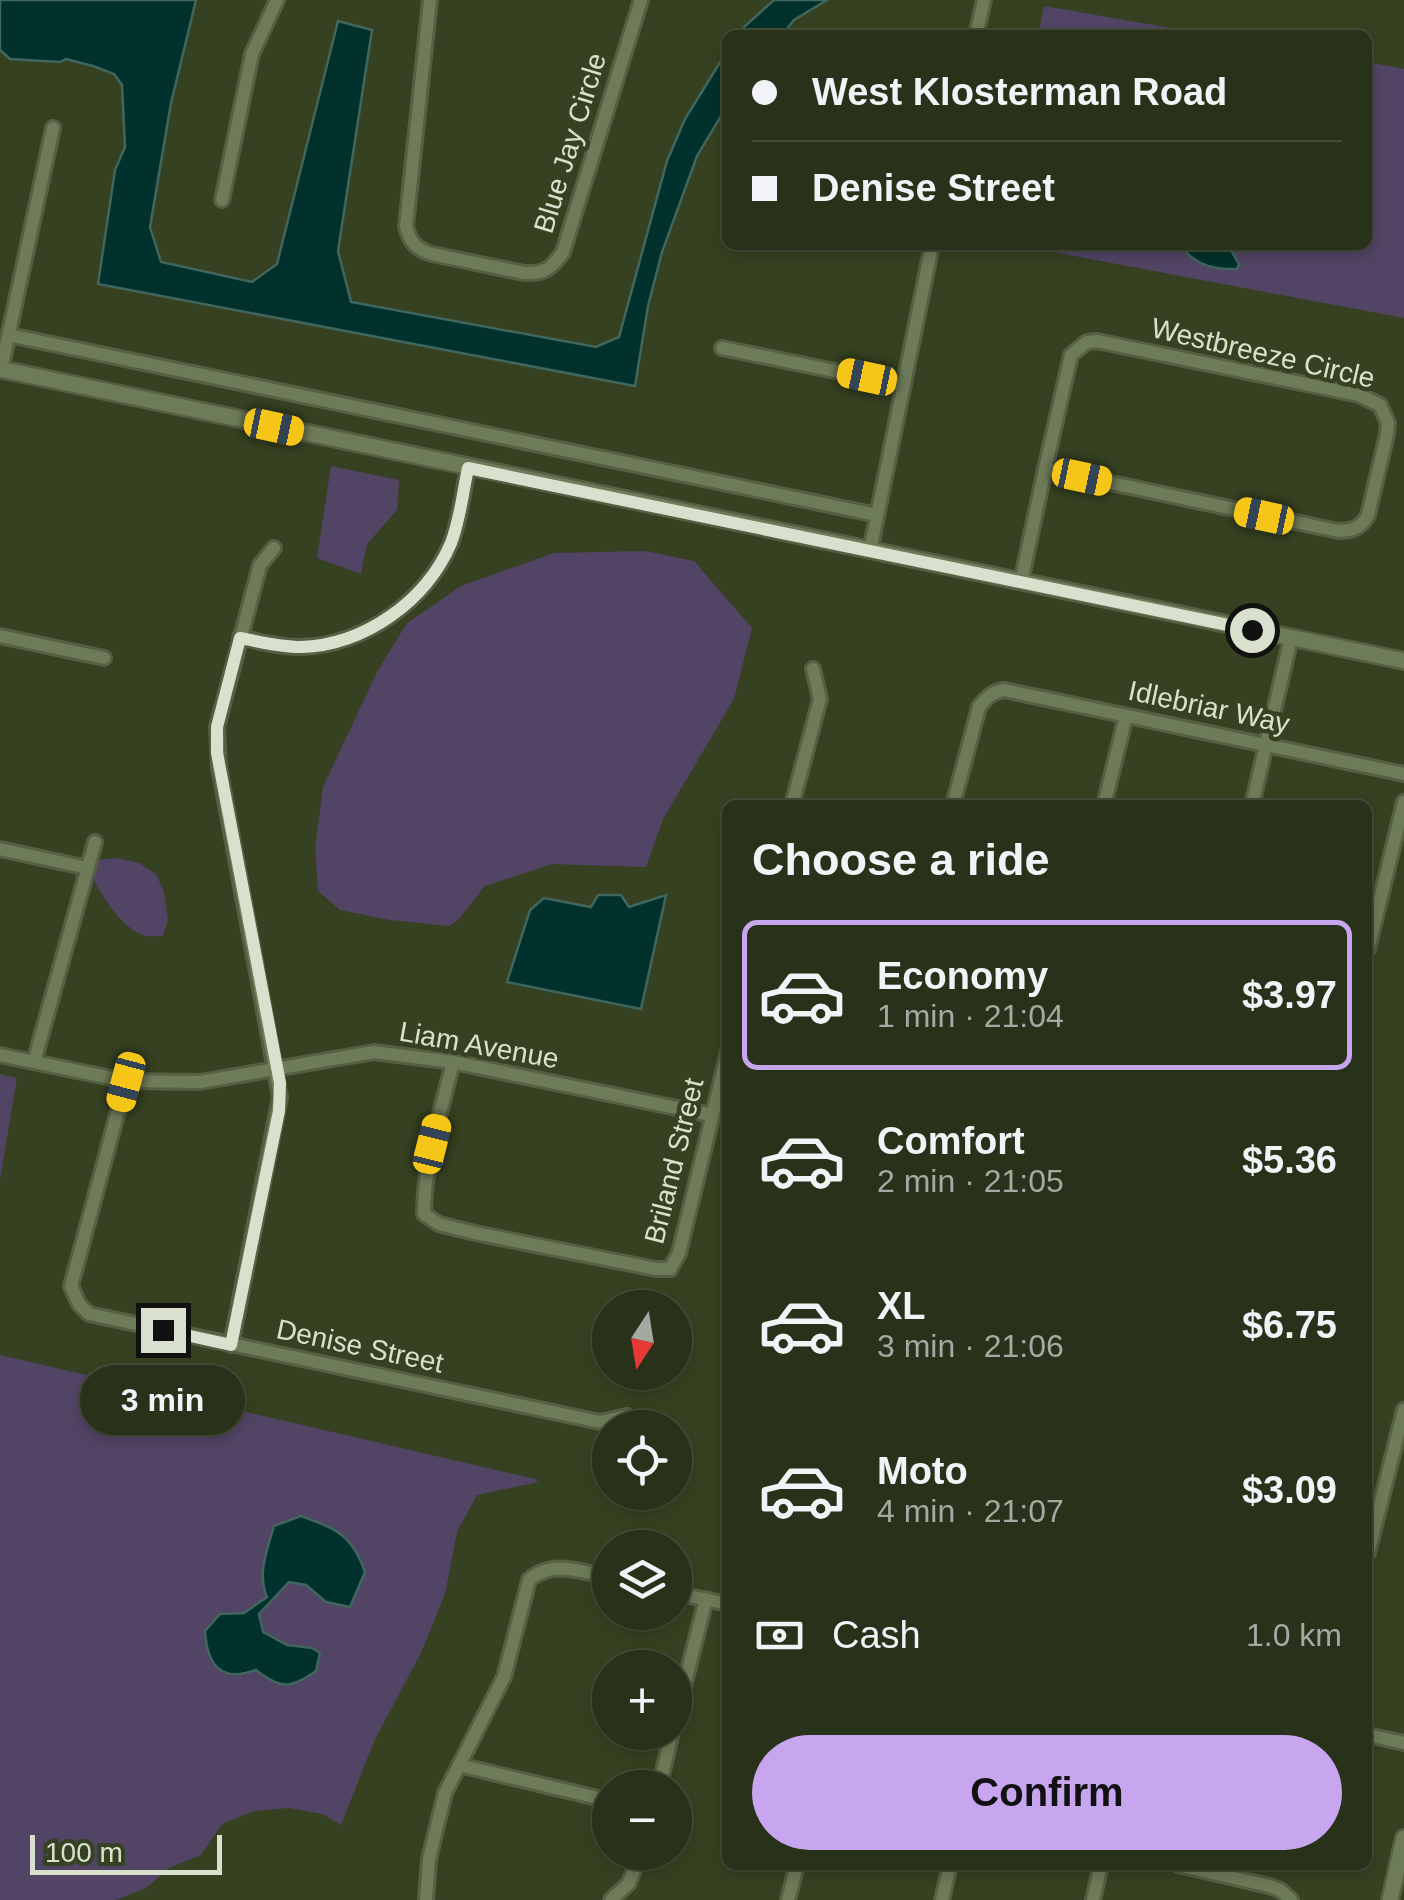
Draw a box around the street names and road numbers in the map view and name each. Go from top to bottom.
street label: Blue Jay Circle [528,49,612,237]
street label: Westbreeze Circle [1148,312,1378,394]
street label: Idlebriar Way [1126,675,1292,739]
street label: Liam Avenue [397,1016,561,1074]
street label: Briland Street [638,1075,710,1247]
street label: Denise Street [274,1313,446,1379]

